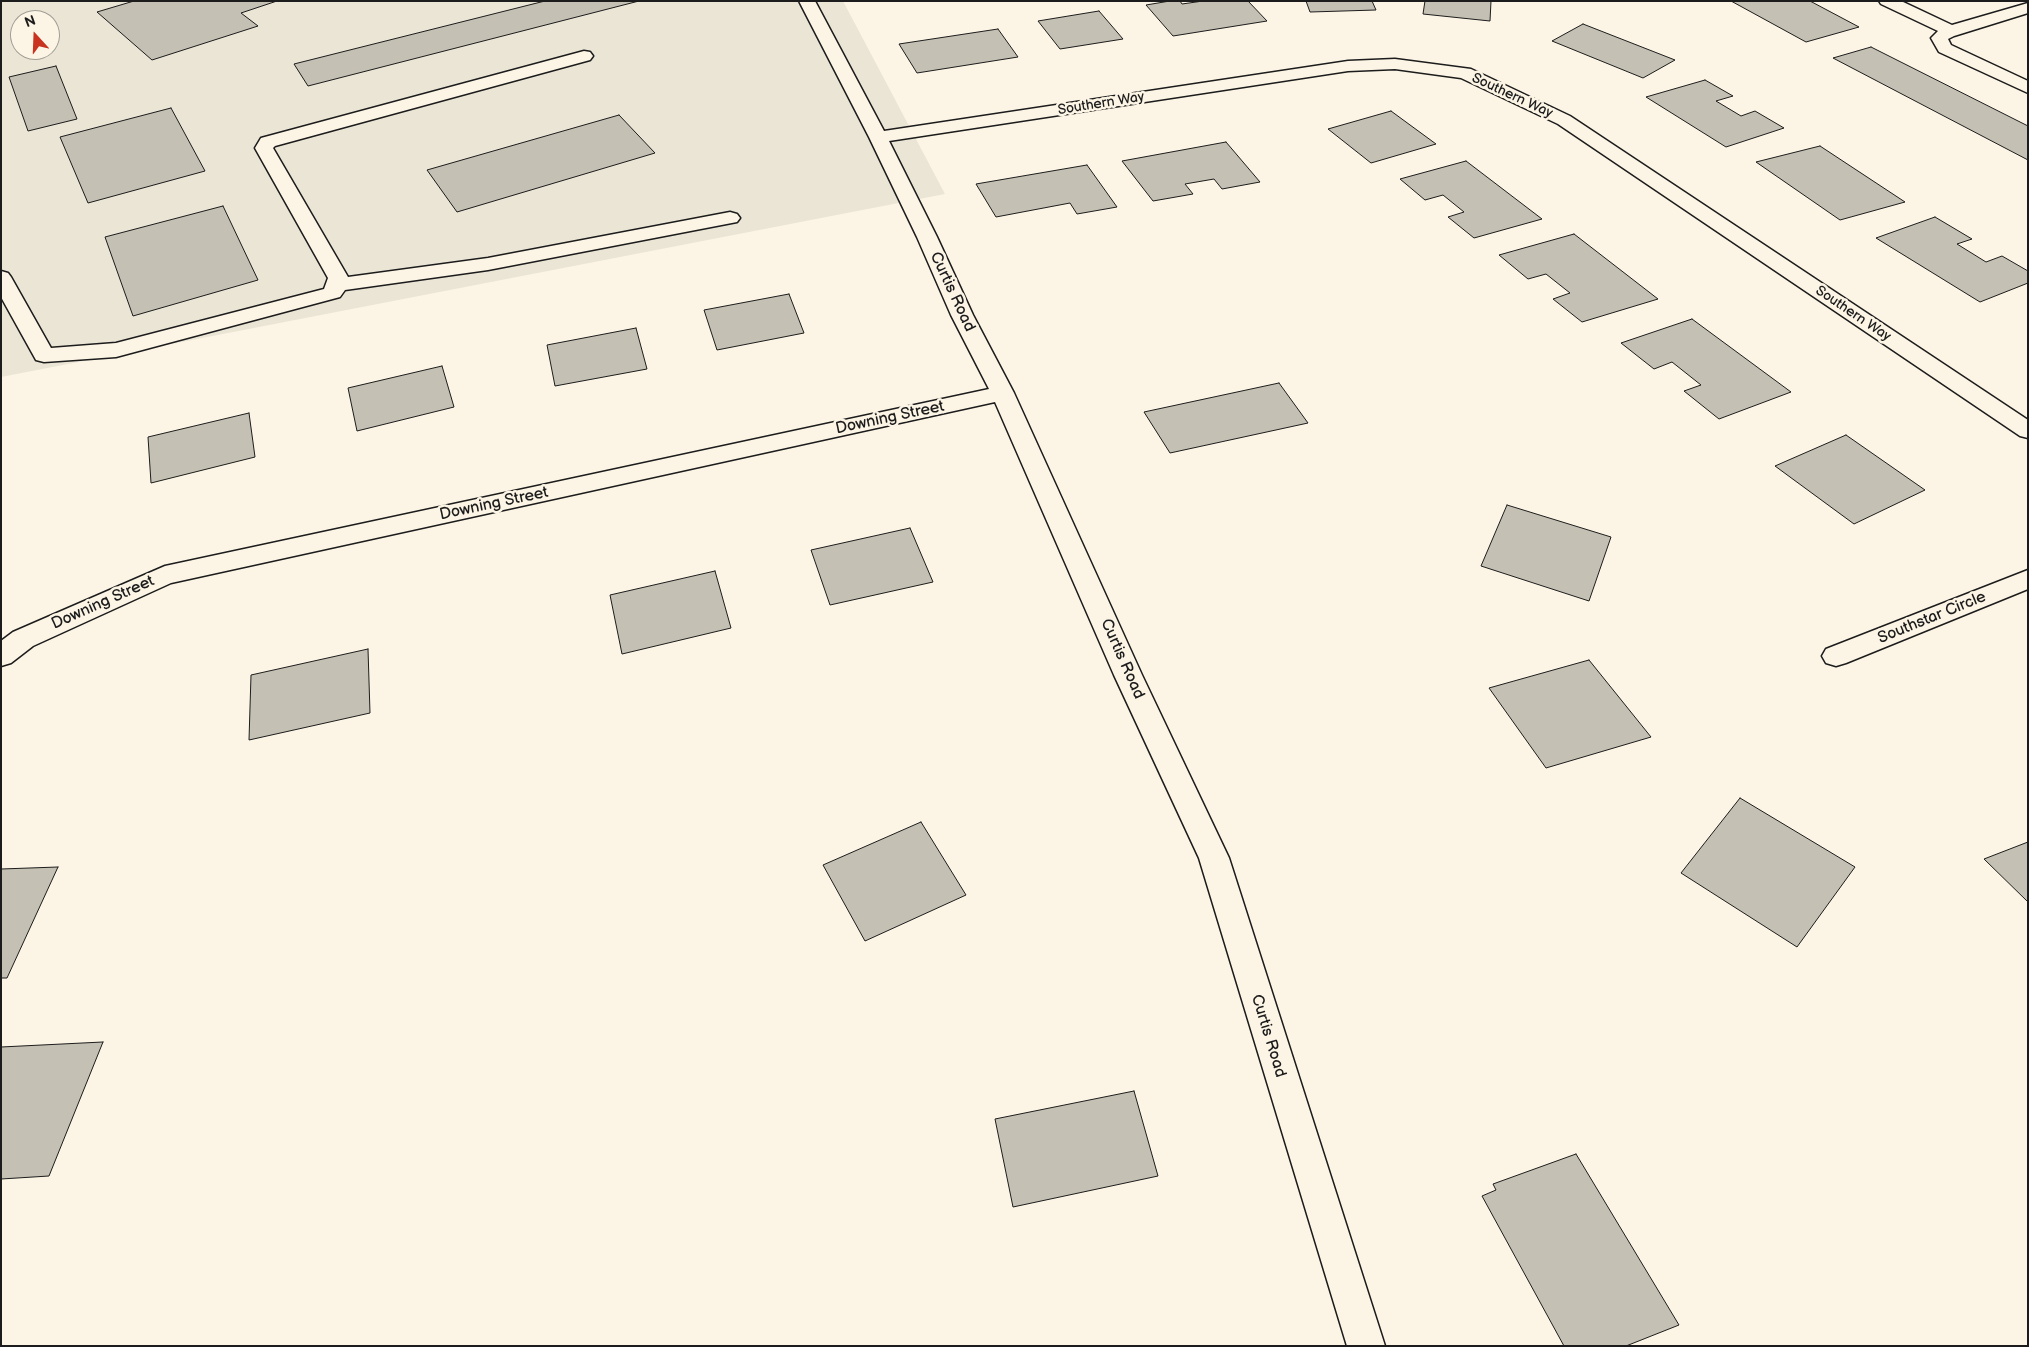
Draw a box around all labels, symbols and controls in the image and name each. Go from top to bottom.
north arrow [10,10,60,60]
text: N [22,12,38,31]
street label: Southern Way [1469,70,1555,122]
street label: Southern Way [1057,89,1145,119]
street label: Curtis Road [925,249,979,335]
street label: Southern Way [1812,283,1894,345]
street label: Downing Street [834,397,946,439]
street label: Downing Street [438,483,550,525]
street label: Downing Street [49,572,157,634]
street label: Southstar Circle [1875,588,1989,648]
street label: Curtis Road [1096,616,1148,702]
street label: Curtis Road [1246,992,1290,1080]

